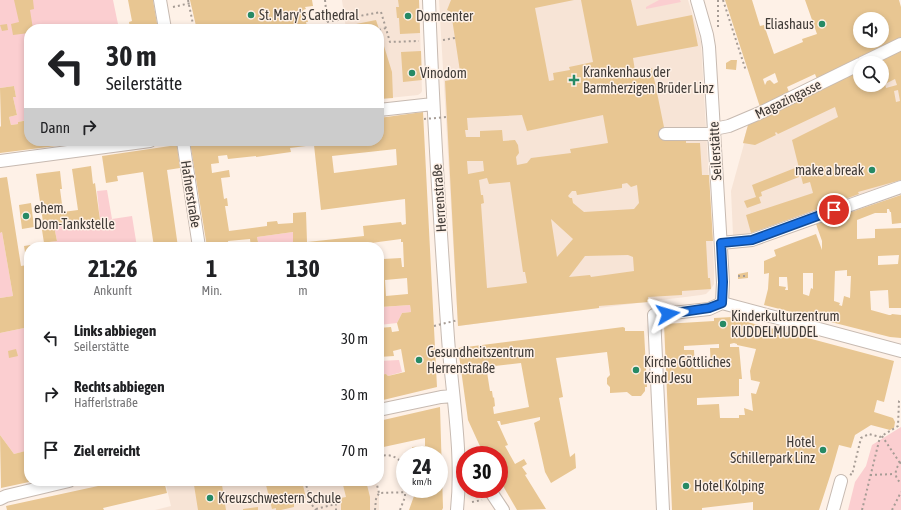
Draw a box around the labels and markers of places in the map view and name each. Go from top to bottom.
place label: St. Mary's Cathedral [259,7,359,23]
place label: Domcenter [416,8,474,24]
marker: St. Mary's Cathedral [246,10,256,20]
marker: Domcenter [403,11,413,21]
place label: Eliashaus [765,16,814,32]
marker: Eliashaus [817,19,827,29]
place label: Krankenhaus der Barmherzigen Brüder Linz [583,64,714,96]
place label: Vinodom [420,65,467,81]
marker: Vinodom [407,68,417,78]
marker: Krankenhaus der Barmherzigen Brüder Linz [568,74,580,86]
place label: make a break [795,162,864,178]
marker: make a break [867,165,877,175]
pin [817,193,851,227]
place label: ehem. Dom-Tankstelle [34,200,115,232]
marker: ehem. Dom-Tankstelle [21,211,31,221]
place label: Kinderkulturzentrum KUDDELMUDDEL [731,308,840,340]
marker: Kinderkulturzentrum KUDDELMUDDEL [718,319,728,329]
place label: Gesundheitszentrum Herrenstraße [427,344,534,376]
place label: Kirche Göttliches Kind Jesu [644,354,731,386]
marker: Gesundheitszentrum Herrenstraße [414,355,424,365]
marker: Kirche Göttliches Kind Jesu [631,365,641,375]
place label: Hotel Schillerpark Linz [730,434,815,466]
marker: Hotel Schillerpark Linz [818,445,828,455]
place label: Hotel Kolping [694,478,764,494]
marker: Hotel Kolping [681,481,691,491]
place label: Kreuzschwestern Schule [218,490,341,506]
marker: Kreuzschwestern Schule [205,493,215,503]

